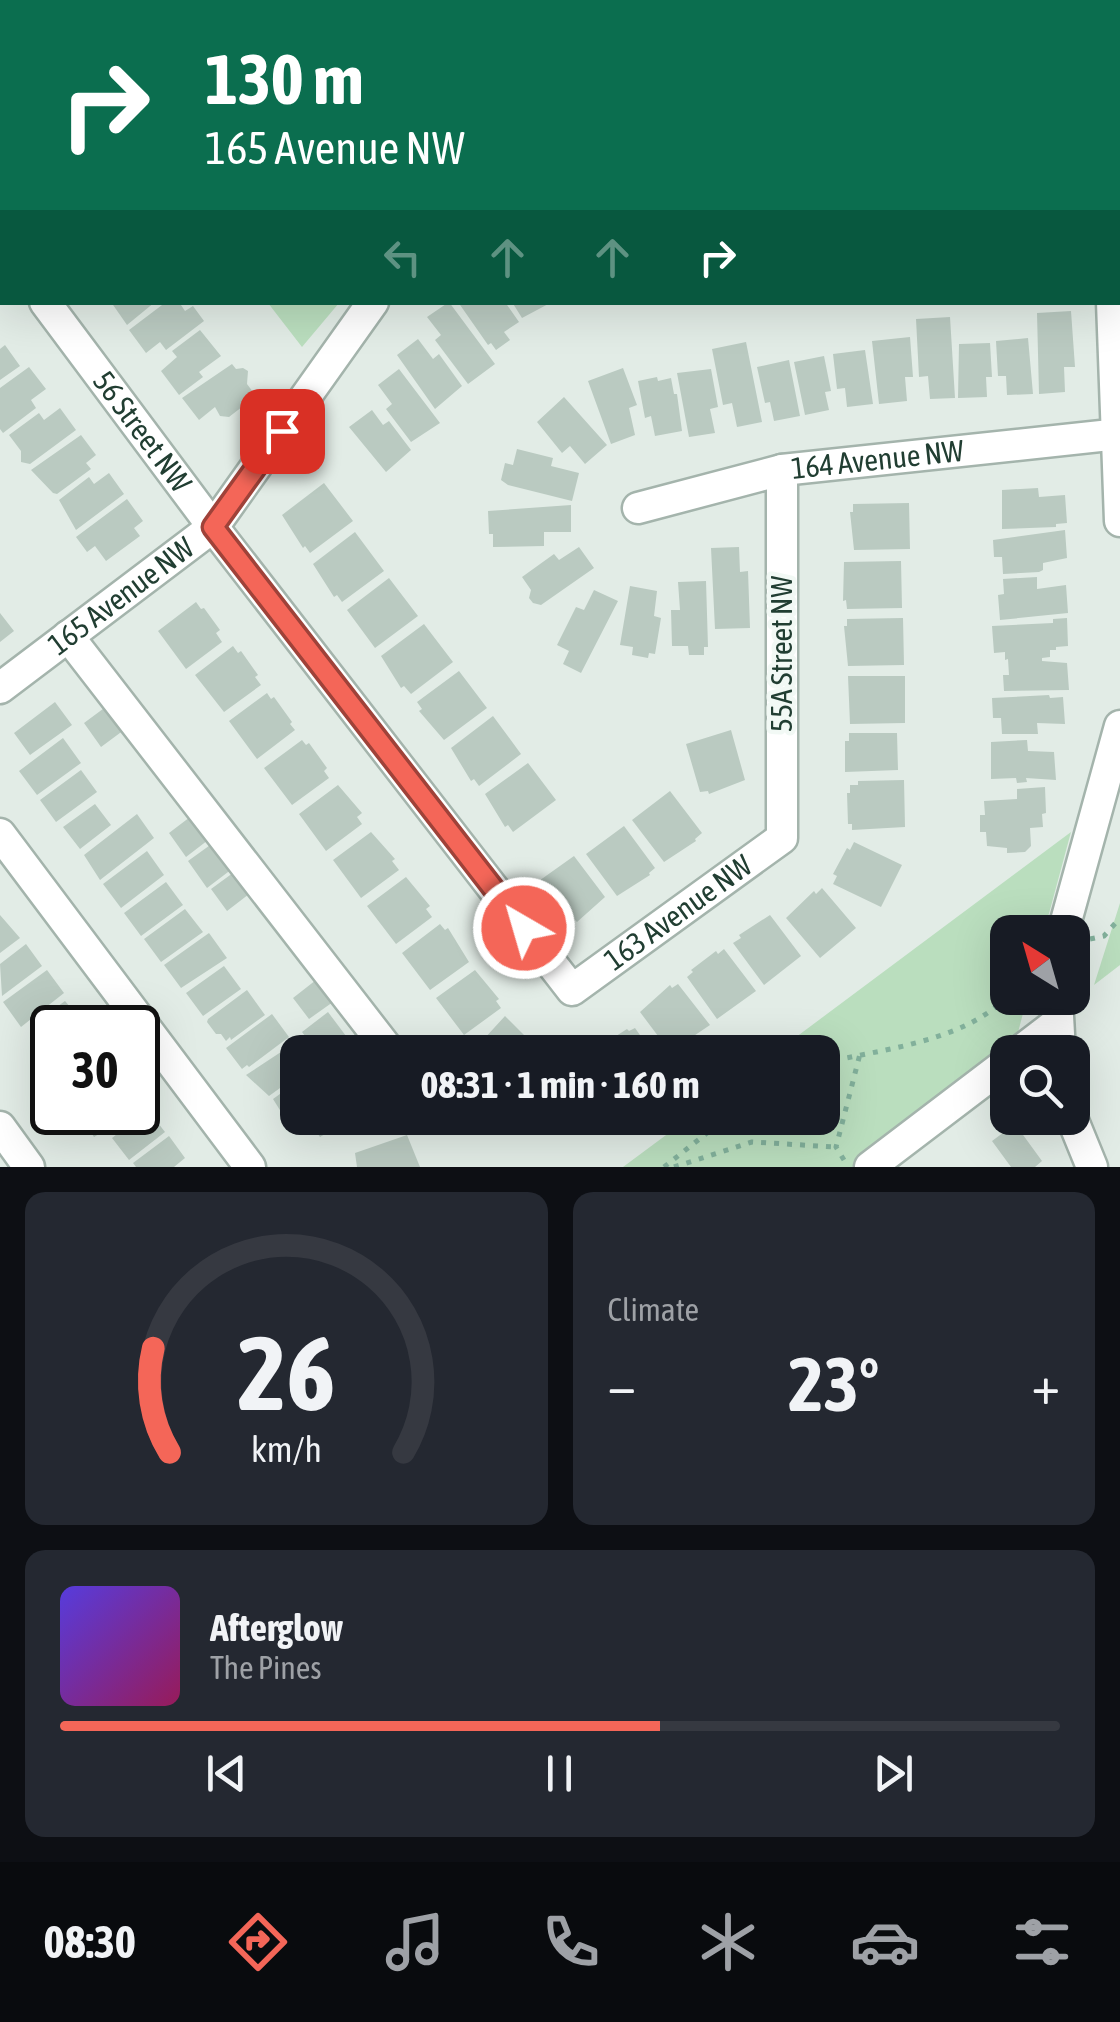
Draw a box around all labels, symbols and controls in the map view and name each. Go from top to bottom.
text: 130 m [205,39,364,119]
icon: right [40,40,170,170]
text: 165 Avenue NW [205,122,465,174]
icon: left [375,230,430,285]
icon: ahead [480,230,535,285]
icon: ahead [585,230,640,285]
icon: right [690,230,745,285]
street label: 56 Street NW [87,364,199,498]
pin [240,389,325,474]
icon: arrive [255,404,310,459]
street label: 164 Avenue NW [790,433,966,485]
street label: 165 Avenue NW [41,530,200,661]
street label: 55A Street NW [764,576,798,732]
street label: 163 Avenue NW [598,848,758,977]
position arrow [472,876,576,980]
north arrow [990,915,1090,1015]
map controls [990,915,1090,1135]
speed limit sign: 30 [30,1005,160,1135]
button: search [990,1035,1090,1135]
text: 08:31 · 1 min · 160 m [420,1063,700,1106]
text: Climate [608,1291,699,1328]
text: 26 [237,1313,335,1432]
text: 23° [788,1341,879,1427]
text: − [608,1353,636,1416]
text: + [1031,1353,1060,1416]
text: km/h [251,1429,322,1470]
text: Afterglow [210,1606,343,1649]
text: The Pines [210,1649,322,1686]
icon: previous [199,1746,254,1801]
icon: pause [532,1746,587,1801]
icon: next [866,1746,921,1801]
icon: directions [223,1907,293,1977]
icon: music [380,1907,450,1977]
icon: phone [536,1907,606,1977]
icon: climate [693,1907,763,1977]
icon: car [850,1907,920,1977]
icon: filters [1007,1907,1077,1977]
text: 08:30 [43,1916,136,1968]

